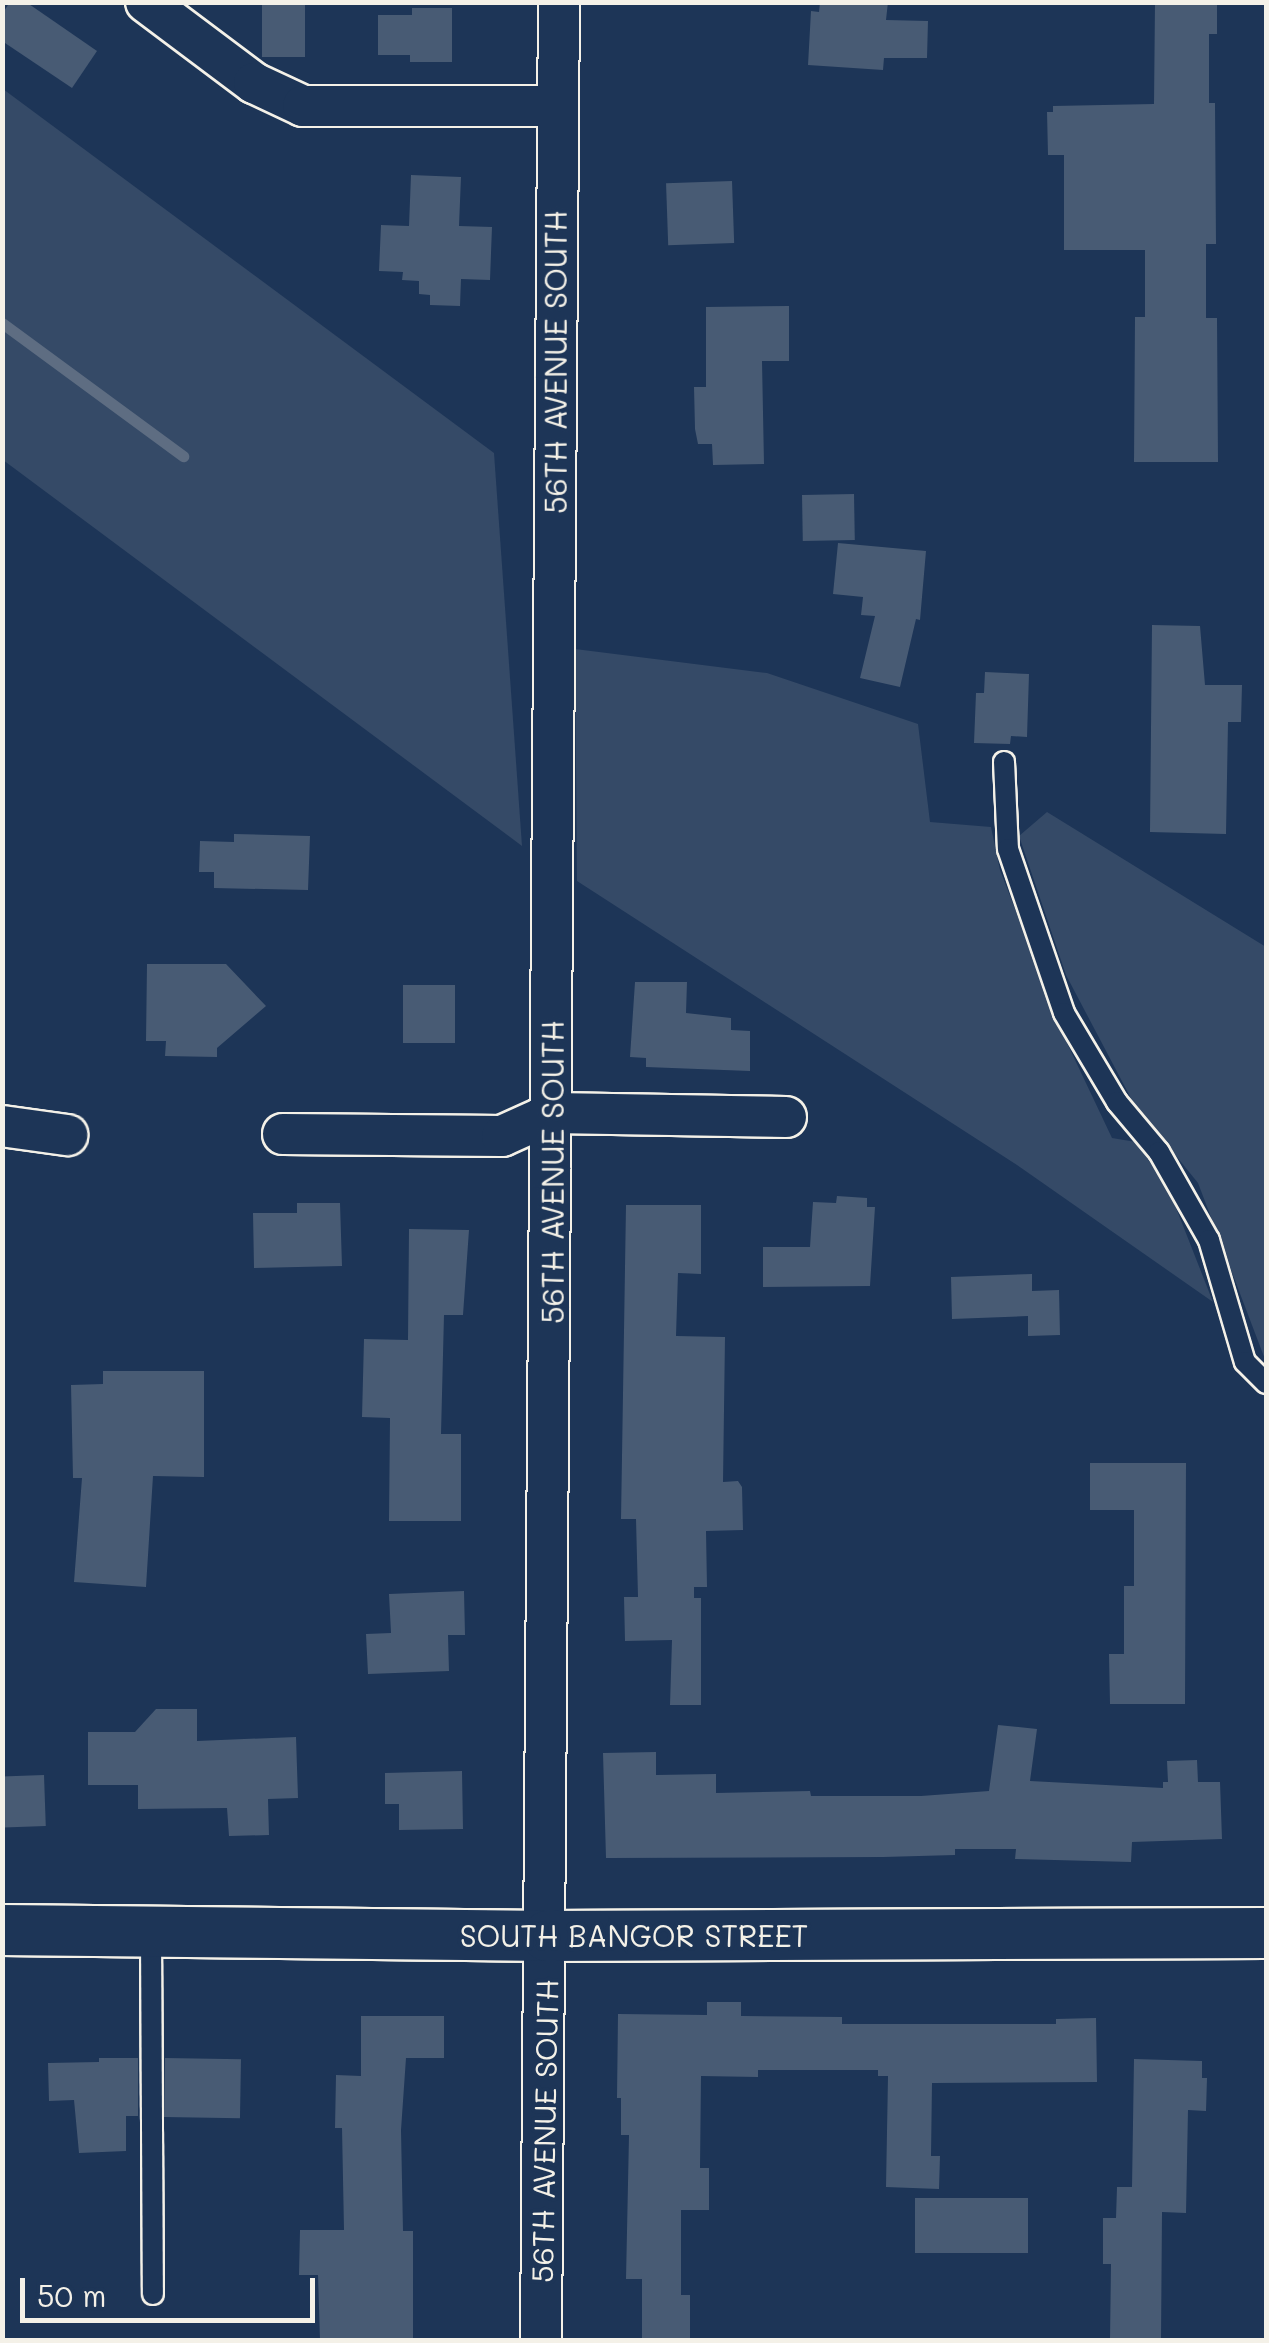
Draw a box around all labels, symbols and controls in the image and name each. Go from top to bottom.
street label: 56TH AVENUE SOUTH [537,210,573,514]
street label: 56TH AVENUE SOUTH [534,1020,570,1324]
street label: SOUTH BANGOR STREET [460,1917,808,1953]
street label: 56TH AVENUE SOUTH [523,1979,565,2283]
scale bar [25,2258,320,2320]
text: 50 m [37,2275,107,2315]

